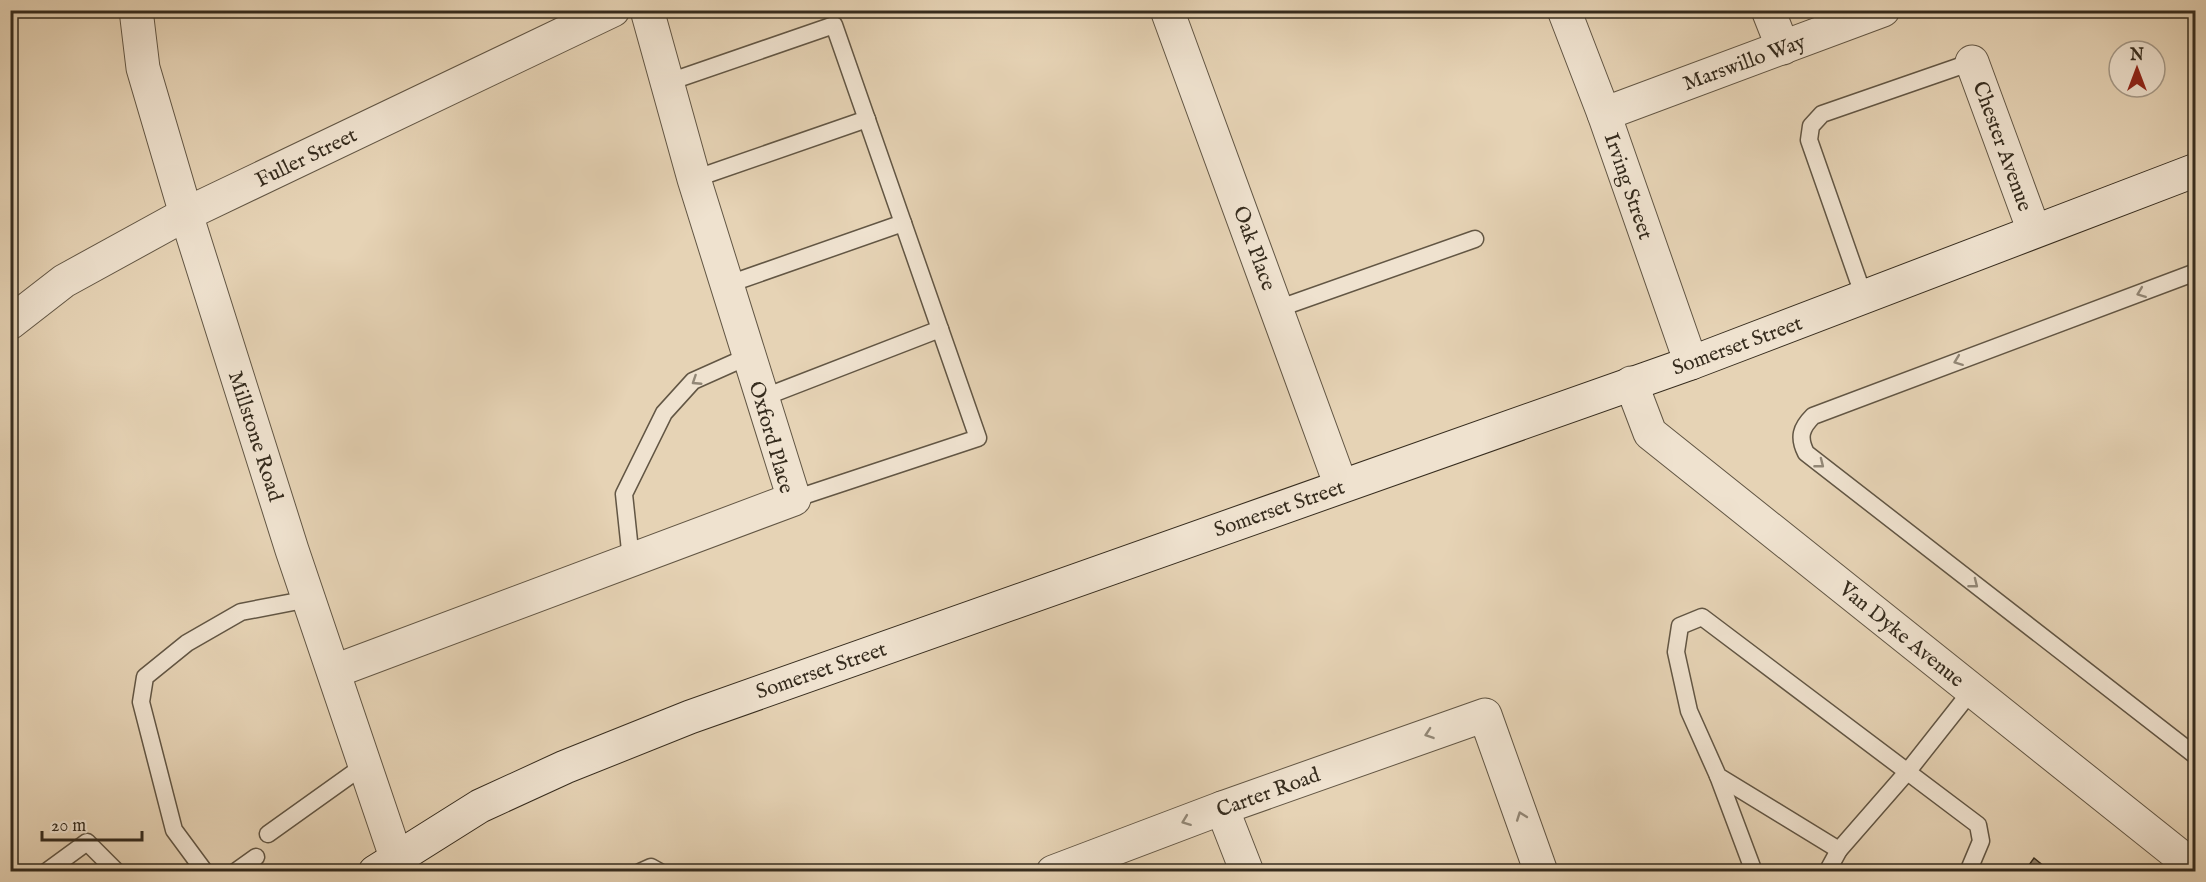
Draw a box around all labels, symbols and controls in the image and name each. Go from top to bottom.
street label: Marswillo Way [1679,29,1810,98]
north arrow [2107,39,2167,99]
text: N [2129,46,2144,66]
street label: Chester Avenue [1966,78,2038,216]
street label: Fuller Street [251,122,362,195]
street label: Irving Street [1597,130,1658,243]
street label: Oak Place [1226,203,1281,295]
one-way arrow [2136,286,2147,298]
street label: Somerset Street [1669,310,1806,382]
one-way arrow [1953,354,1964,367]
street label: Millstone Road [221,368,289,506]
one-way arrow [692,374,703,385]
street label: Oxford Place [742,378,800,497]
one-way arrow [1813,457,1824,468]
street label: Somerset Street [1211,474,1348,544]
street label: Van Dyke Avenue [1832,576,1970,694]
one-way arrow [1967,576,1978,587]
street label: Somerset Street [753,636,890,706]
one-way arrow [1424,727,1435,740]
street label: Carter Road [1213,762,1325,825]
scale bar [42,804,142,842]
one-way arrow [1516,812,1529,822]
one-way arrow [1182,814,1193,826]
text: 20 m [51,815,86,838]

